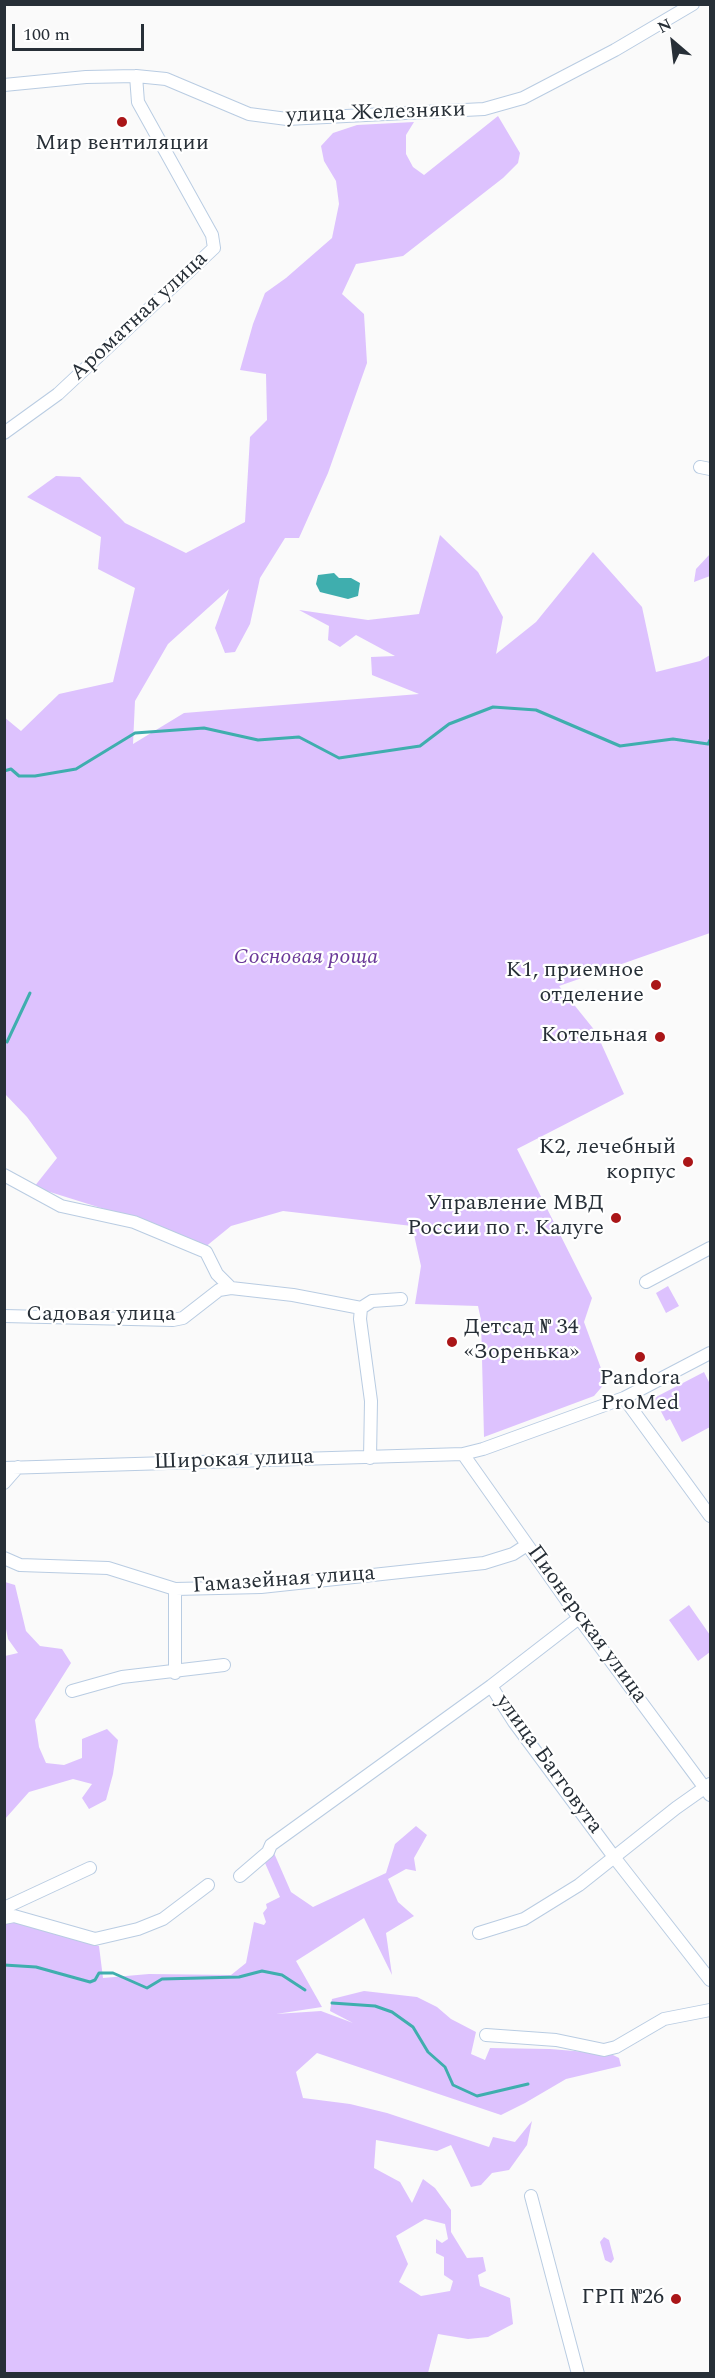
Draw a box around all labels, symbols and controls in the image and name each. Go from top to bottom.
scale bar [15,12,147,50]
north arrow [643,12,703,72]
text: N [653,12,676,40]
text: 100 m [23,21,70,48]
street label: улица Железняки [286,98,466,130]
marker: Мир вентиляции [115,115,129,129]
place label: Мир вентиляции [35,132,209,158]
street label: Ароматная улица [66,247,214,387]
park label: Сосновая роща [234,946,378,972]
place label: К1, приемное отделение [506,959,644,1010]
marker: К1, приемное отделение [649,978,663,992]
place label: Котельная [541,1024,648,1050]
marker: Котельная [653,1030,667,1044]
place label: К2, лечебный корпус [539,1136,676,1188]
marker: К2, лечебный корпус [681,1155,695,1169]
place label: Управление МВД России по г. Калуге [407,1192,604,1244]
marker: Управление МВД России по г. Калуге [609,1211,623,1225]
street label: Садовая улица [26,1303,176,1329]
place label: Детсад № 34 «Зоренька» [464,1316,579,1368]
marker: Детсад № 34 «Зоренька» [445,1335,459,1349]
marker: Pandora ProMed [633,1350,647,1364]
place label: Pandora ProMed [599,1367,681,1418]
street label: Широкая улица [153,1445,315,1477]
street label: Пионерская улица [520,1541,652,1709]
street label: Гамазейная улица [192,1561,376,1601]
street label: улица Багговута [489,1690,607,1840]
place label: ГРП №26 [581,2286,664,2312]
marker: ГРП №26 [669,2292,683,2306]

